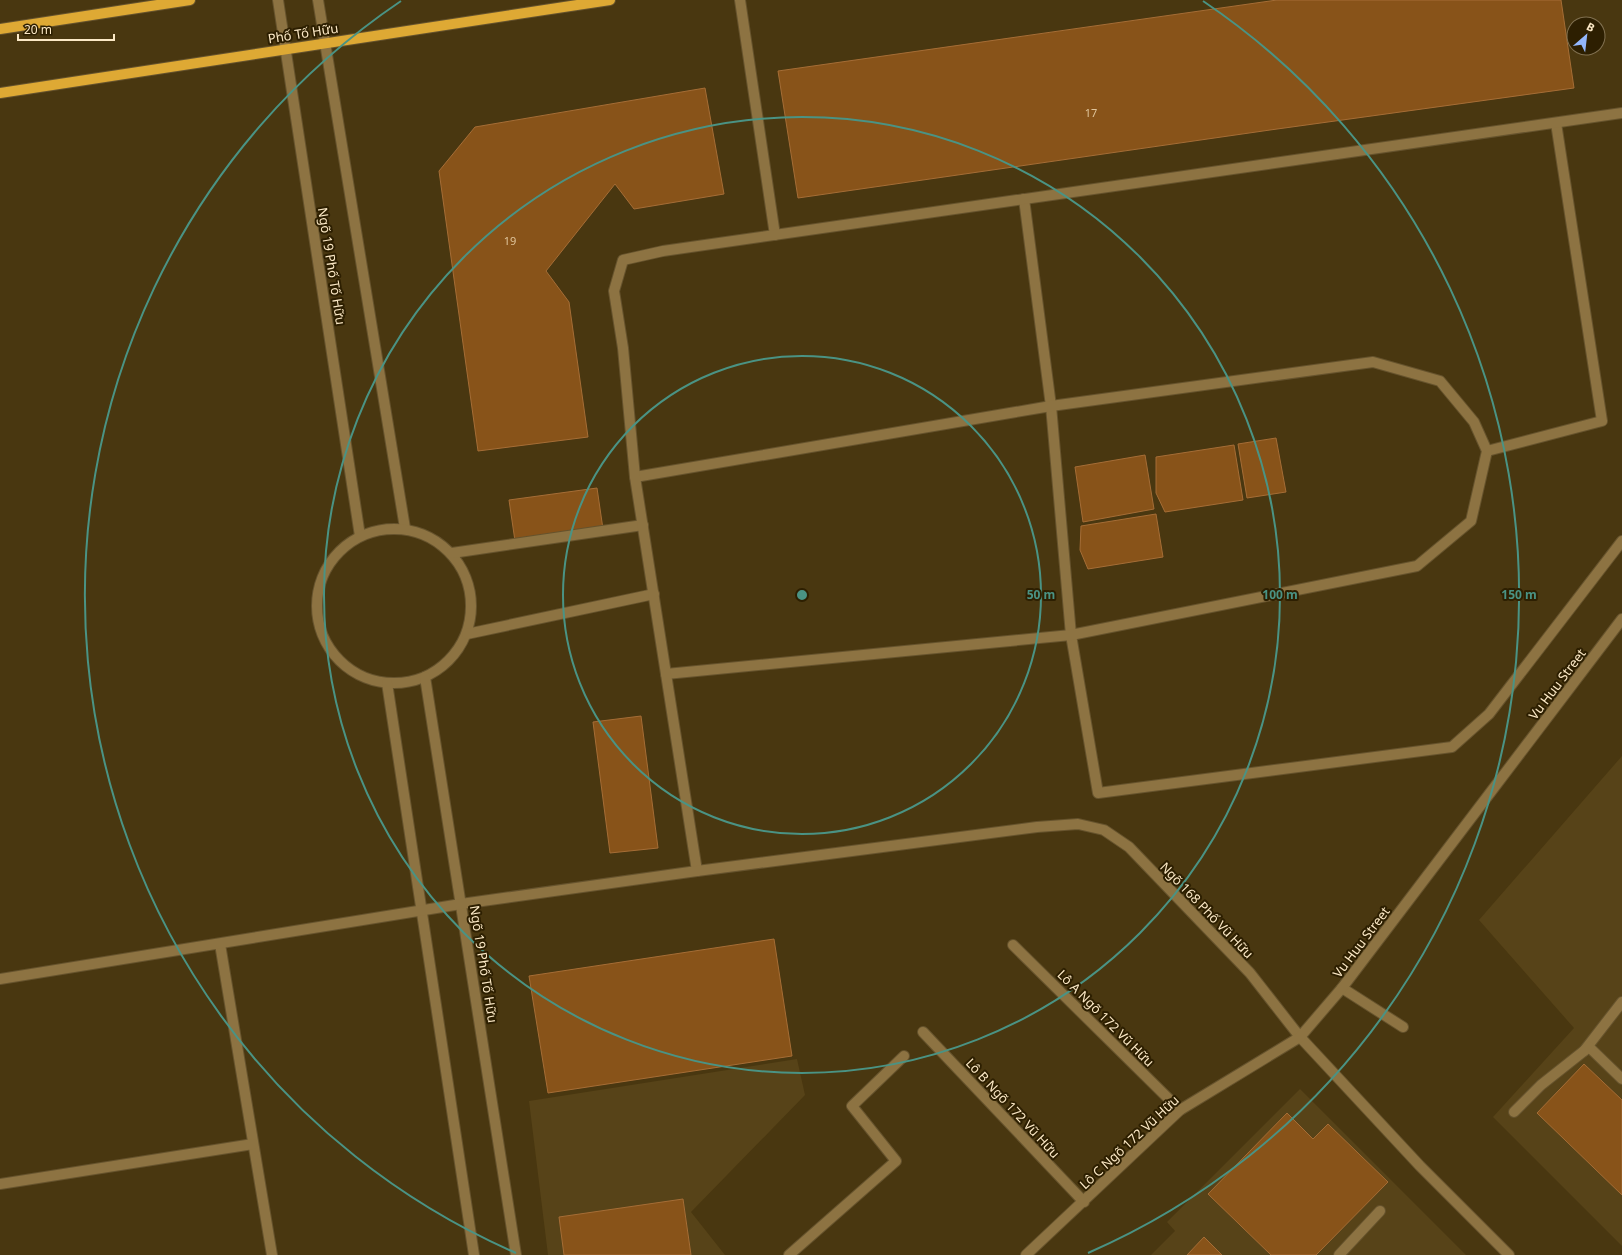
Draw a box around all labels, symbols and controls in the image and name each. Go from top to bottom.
scale bar [18,16,114,42]
north arrow [1566,16,1606,56]
text: B [1584,18,1598,35]
street label: Phố Tố Hữu [266,19,340,47]
text: 20 m [24,21,52,38]
house number: 17 [1085,105,1097,120]
street label: Ngõ 19 Phố Tố Hữu [314,206,350,326]
house number: 19 [504,233,516,248]
text: 50 m [1027,586,1055,603]
text: 100 m [1262,586,1298,603]
text: 150 m [1501,586,1537,603]
centre of rings [795,588,809,602]
street label: Vu Huu Street [1524,645,1590,723]
street label: Ngõ 168 Phố Vũ Hữu [1156,858,1258,962]
street label: Vu Huu Street [1328,903,1394,981]
street label: Ngõ 19 Phố Tố Hữu [466,904,502,1024]
street label: Lô A Ngõ 172 Vũ Hữu [1054,966,1158,1070]
street label: Lô B Ngõ 172 Vũ Hữu [962,1054,1064,1162]
street label: Lô C Ngõ 172 Vũ Hữu [1075,1091,1183,1193]

